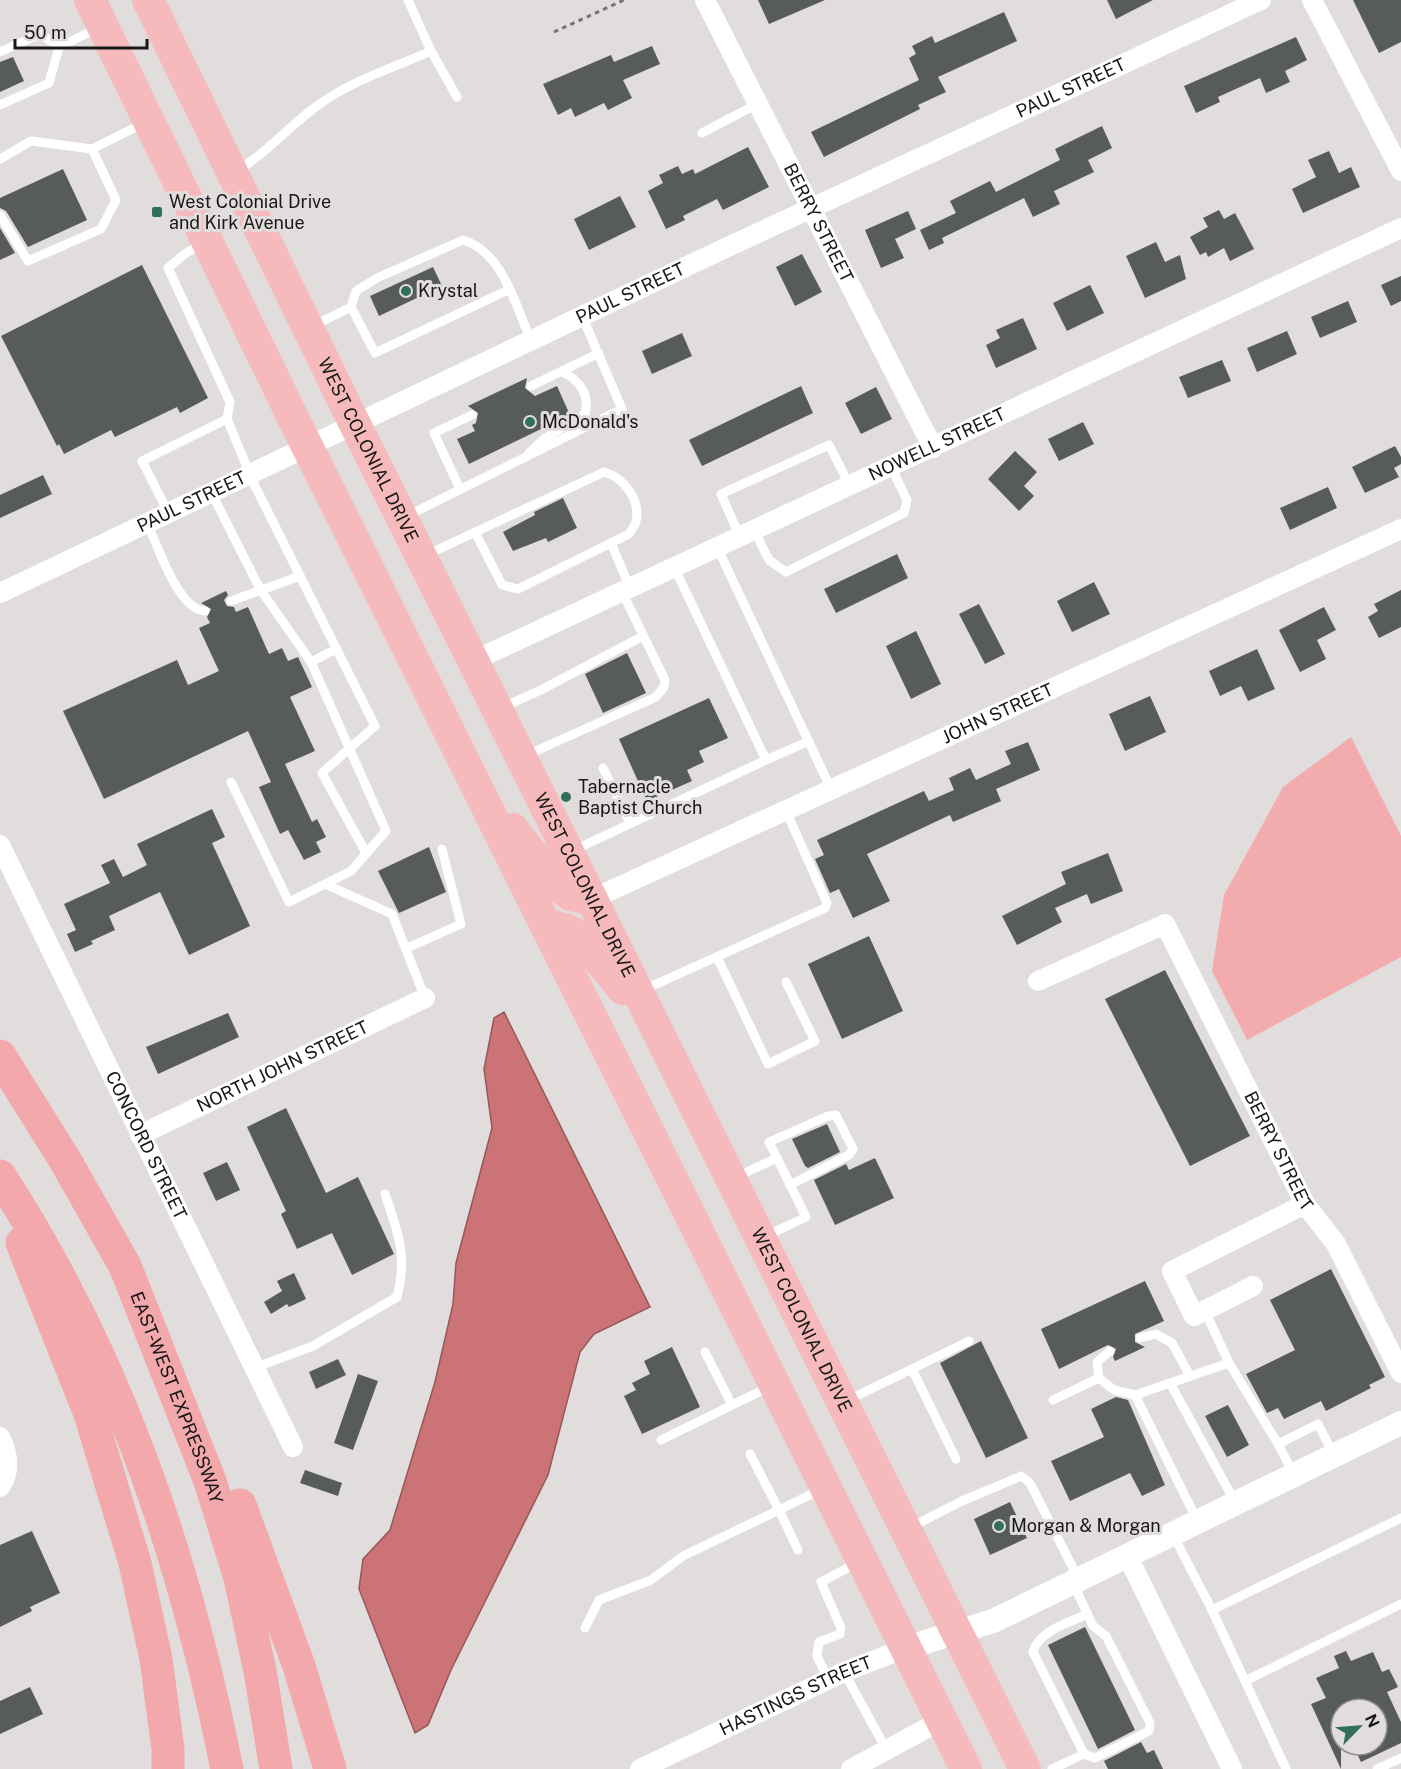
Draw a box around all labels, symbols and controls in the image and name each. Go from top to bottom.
scale bar [15,12,147,50]
text: 50 m [24,22,67,43]
street label: PAUL STREET [1013,53,1129,122]
street label: BERRY STREET [780,159,858,286]
place label: West Colonial Drive and Kirk Avenue [169,191,331,233]
marker: West Colonial Drive and Kirk Avenue [150,205,164,219]
street label: PAUL STREET [572,258,688,328]
place label: Krystal [418,280,478,301]
marker: Krystal [399,284,413,298]
street label: WEST COLONIAL DRIVE [314,354,423,546]
street label: NOWELL STREET [865,403,1009,485]
place label: McDonald's [542,411,638,432]
marker: McDonald's [523,415,537,429]
street label: PAUL STREET [133,467,249,536]
street label: JOHN STREET [938,678,1057,748]
place label: Tabernacle Baptist Church [578,776,702,818]
street label: WEST COLONIAL DRIVE [530,789,640,981]
marker: Tabernacle Baptist Church [559,790,573,804]
street label: NORTH JOHN STREET [193,1016,372,1116]
street label: CONCORD STREET [102,1068,192,1223]
street label: BERRY STREET [1240,1088,1318,1215]
street label: WEST COLONIAL DRIVE [747,1224,857,1416]
street label: EAST-WEST EXPRESSWAY [126,1289,227,1506]
place label: Morgan & Morgan [1011,1515,1161,1536]
marker: Morgan & Morgan [992,1519,1006,1533]
street label: HASTINGS STREET [716,1651,875,1740]
north arrow [1329,1697,1389,1757]
text: N [1361,1711,1383,1731]

